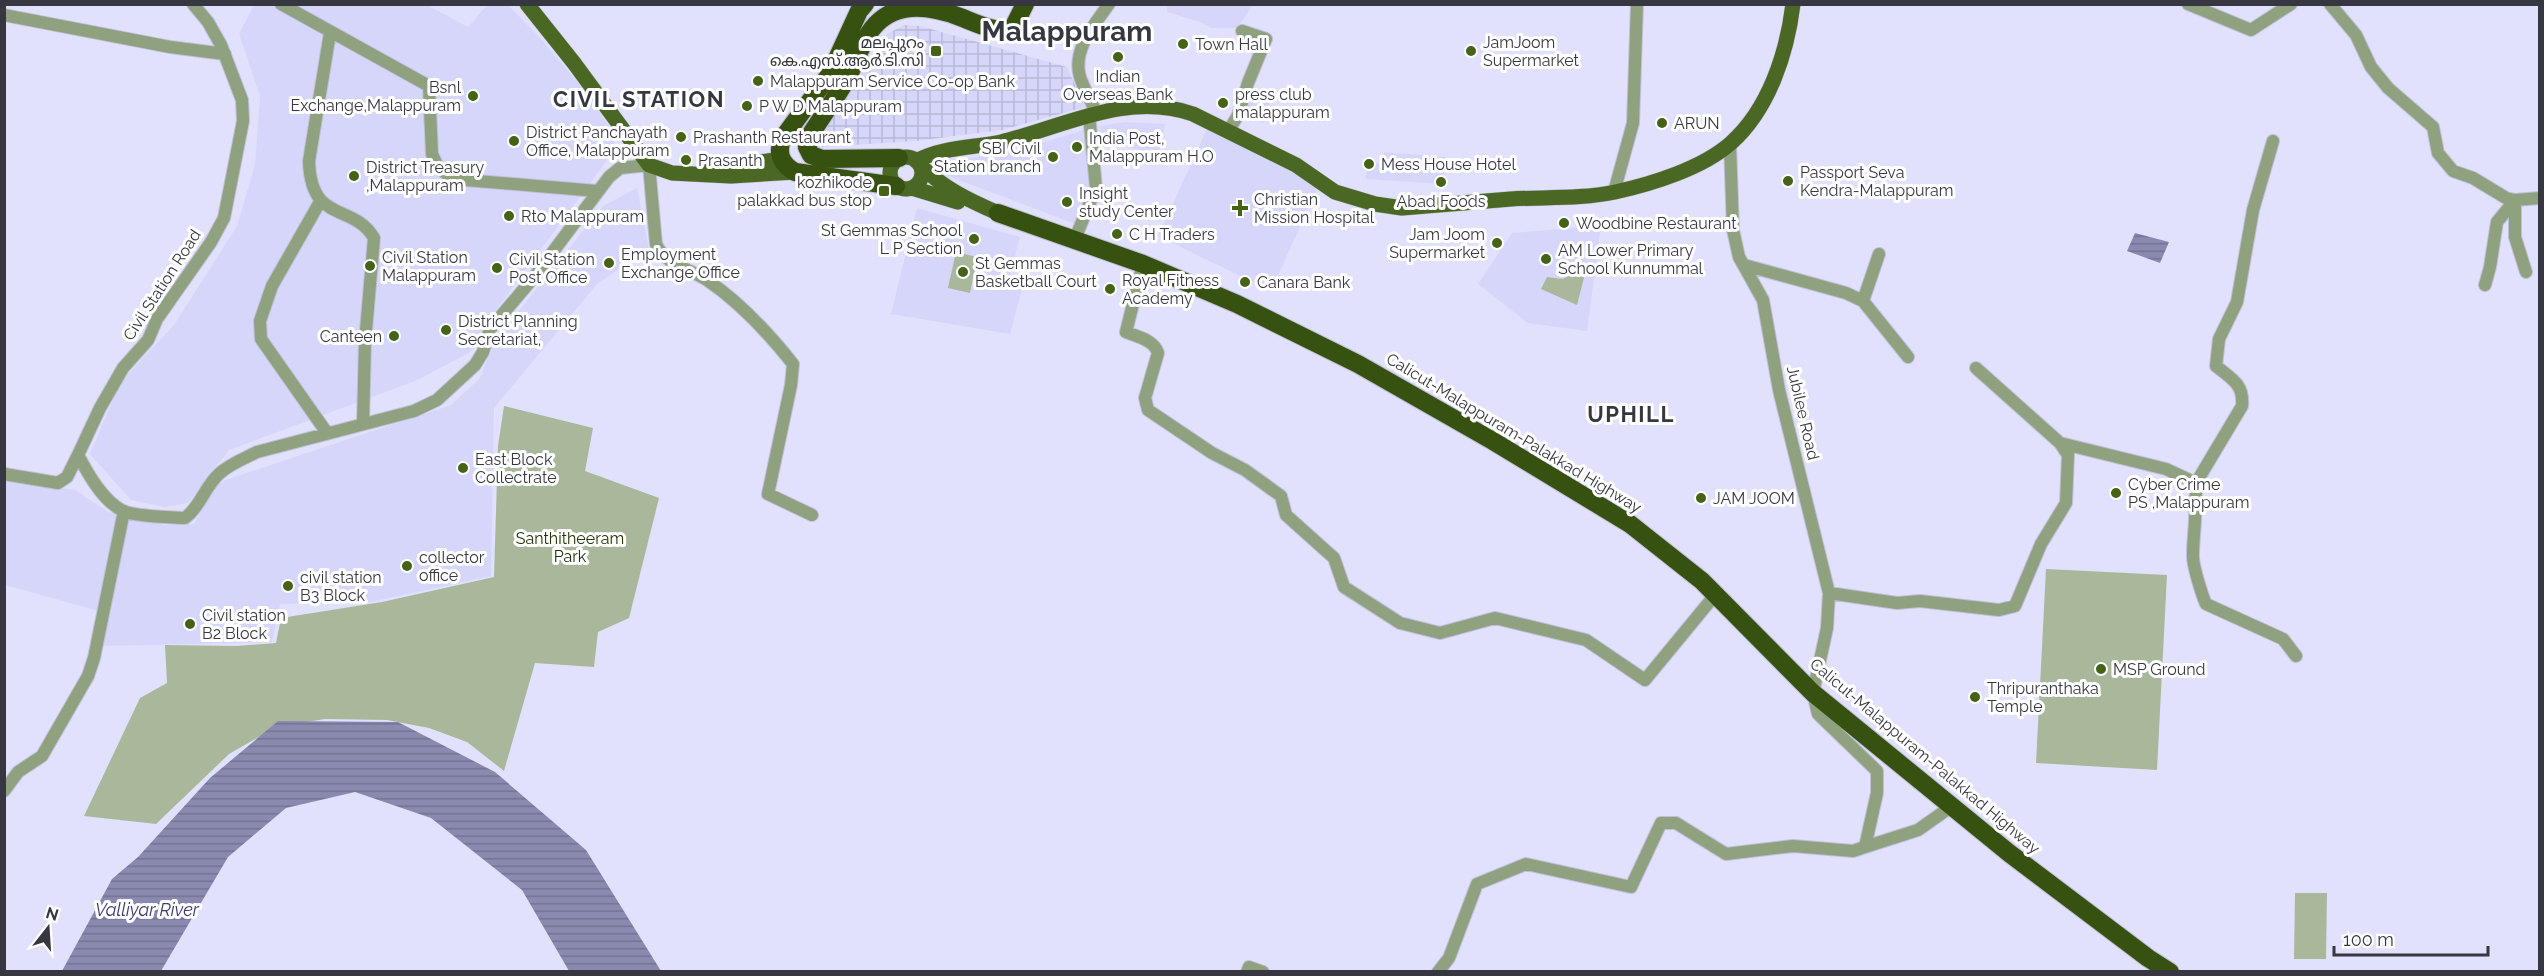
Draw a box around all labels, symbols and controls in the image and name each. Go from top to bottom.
district label: Malappuram [982,15,1152,48]
place label: മലപ്പുറം കെ.എസ്.ആർ.ടി.സി [770,33,924,70]
place label: JamJoom Supermarket [1483,33,1580,70]
place label: Town Hall [1195,35,1268,54]
marker: Town Hall [1176,37,1190,51]
marker: മലപ്പുറം കെ.എസ്.ആർ.ടി.സി [929,44,943,58]
marker: JamJoom Supermarket [1464,44,1478,58]
marker: Indian Overseas Bank [1111,50,1125,64]
place label: Indian Overseas Bank [1063,67,1174,104]
place label: Malappuram Service Co-op Bank [770,72,1015,91]
marker: Malappuram Service Co-op Bank [751,74,765,88]
place label: Bsnl Exchange,Malappuram [291,78,462,115]
place label: press club malappuram [1235,85,1330,122]
district label: CIVIL STATION [553,86,725,112]
marker: Bsnl Exchange,Malappuram [466,89,480,103]
marker: press club malappuram [1216,96,1230,110]
place label: P W D Malappuram [759,97,902,116]
marker: P W D Malappuram [740,99,754,113]
place label: ARUN [1674,114,1720,133]
marker: ARUN [1655,116,1669,130]
place label: District Panchayath Office, Malappuram [526,123,670,160]
place label: Prashanth Restaurant [693,128,851,147]
place label: India Post, Malappuram H.O [1089,129,1214,166]
marker: Prashanth Restaurant [674,130,688,144]
marker: District Panchayath Office, Malappuram [507,134,521,148]
place label: SBI Civil Station branch [934,139,1042,176]
marker: India Post, Malappuram H.O [1070,140,1084,154]
marker: SBI Civil Station branch [1046,150,1060,164]
place label: Prasanth [698,151,763,170]
marker: Prasanth [679,153,693,167]
place label: Mess House Hotel [1381,155,1516,174]
marker: Mess House Hotel [1362,157,1376,171]
place label: District Treasury ,Malappuram [366,158,485,195]
place label: Passport Seva Kendra-Malappuram [1800,163,1954,200]
marker: District Treasury ,Malappuram [347,169,361,183]
place label: kozhikode palakkad bus stop [737,173,872,210]
marker: Passport Seva Kendra-Malappuram [1781,174,1795,188]
marker: Abad Foods [1434,175,1448,189]
marker: kozhikode palakkad bus stop [877,184,891,198]
place label: Insight study Center [1079,184,1174,221]
place label: Christian Mission Hospital [1254,190,1375,227]
place label: Abad Foods [1396,192,1486,211]
marker: Insight study Center [1060,195,1074,209]
marker: Christian Mission Hospital [1231,199,1249,217]
place label: Rto Malappuram [521,207,644,226]
marker: Rto Malappuram [502,209,516,223]
place label: Woodbine Restaurant [1576,214,1737,233]
marker: Woodbine Restaurant [1557,216,1571,230]
place label: St Gemmas School L P Section [821,221,963,258]
place label: C H Traders [1129,225,1215,244]
place label: Jam Joom Supermarket [1389,225,1486,262]
street label: Civil Station Road [119,226,205,344]
marker: C H Traders [1110,227,1124,241]
marker: St Gemmas School L P Section [967,232,981,246]
marker: Jam Joom Supermarket [1490,236,1504,250]
place label: AM Lower Primary School Kunnummal [1558,241,1704,278]
place label: Employment Exchange Office [621,245,740,282]
place label: Civil Station Malappuram [382,248,476,285]
place label: Civil Station Post Office [509,250,595,287]
marker: AM Lower Primary School Kunnummal [1539,252,1553,266]
place label: St Gemmas Basketball Court [975,254,1097,291]
marker: Employment Exchange Office [602,256,616,270]
marker: Civil Station Malappuram [363,259,377,273]
marker: Civil Station Post Office [490,261,504,275]
marker: St Gemmas Basketball Court [956,265,970,279]
place label: Royal Fitness Academy [1122,271,1219,308]
place label: Canara Bank [1257,273,1351,292]
marker: Canara Bank [1238,275,1252,289]
marker: Royal Fitness Academy [1103,282,1117,296]
place label: District Planning Secretariat, [458,312,578,349]
marker: District Planning Secretariat, [439,323,453,337]
place label: Canteen [320,327,382,346]
marker: Canteen [387,329,401,343]
street label: Calicut-Malappuram-Palakkad Highway [1383,349,1645,517]
street label: Jubilee Road [1783,364,1823,462]
district label: UPHILL [1587,401,1675,427]
place label: East Block Collectrate [475,450,557,487]
marker: East Block Collectrate [456,461,470,475]
place label: Cyber Crime PS ,Malappuram [2128,475,2249,512]
marker: Cyber Crime PS ,Malappuram [2109,486,2123,500]
place label: JAM JOOM [1713,489,1795,508]
marker: JAM JOOM [1694,491,1708,505]
park label: Santhitheeram Park [516,529,624,566]
place label: collector office [419,548,485,585]
marker: collector office [400,559,414,573]
place label: civil station B3 Block [300,568,382,605]
marker: civil station B3 Block [281,579,295,593]
place label: Civil station B2 Block [202,606,286,643]
marker: Civil station B2 Block [183,617,197,631]
street label: Calicut-Malappuram-Palakkad Highway [1806,654,2044,858]
place label: MSP Ground [2113,660,2206,679]
marker: MSP Ground [2094,662,2108,676]
place label: Thripuranthaka Temple [1987,679,2099,716]
marker: Thripuranthaka Temple [1968,690,1982,704]
north arrow [18,898,78,958]
water label: Valliyar River [95,899,200,920]
text: N [44,903,61,925]
scale bar [2334,919,2488,957]
text: 100 m [2343,929,2394,950]

